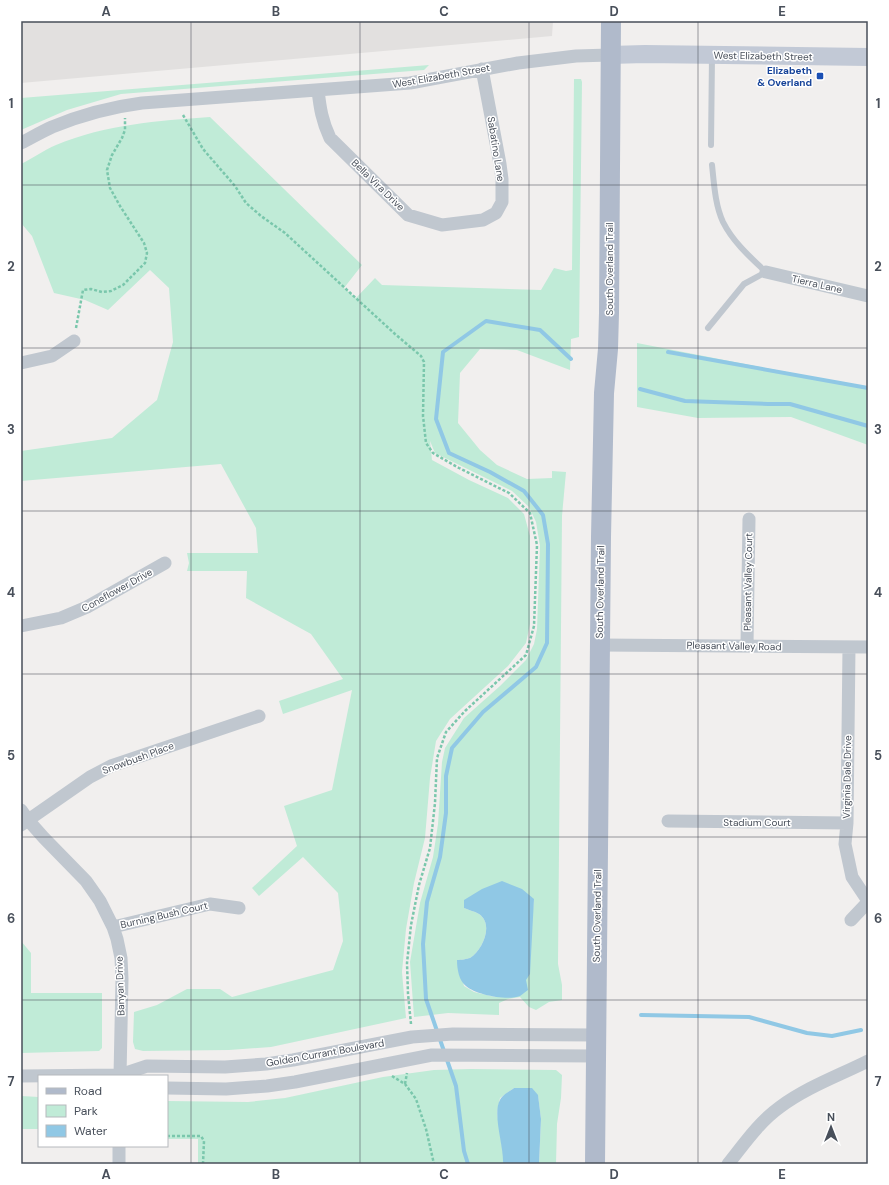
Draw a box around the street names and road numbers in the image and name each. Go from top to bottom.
street label: West Elizabeth Street [713,49,813,63]
street label: West Elizabeth Street [391,61,491,91]
street label: Sabatino Lane [484,116,508,183]
street label: Bella Vira Drive [349,156,408,214]
street label: South Overland Trail [603,222,616,316]
street label: Tierra Lane [791,272,844,296]
street label: Pleasant Valley Court [741,533,755,631]
street label: South Overland Trail [593,545,607,639]
street label: Coneflower Drive [79,565,155,615]
street label: Pleasant Valley Road [686,639,782,653]
street label: Virginia Dale Drive [840,735,854,819]
street label: Snowbush Place [100,739,176,777]
street label: Stadium Court [723,816,791,829]
street label: South Overland Trail [590,869,604,963]
street label: Burning Bush Court [119,899,209,931]
street label: Banyan Drive [112,956,128,1016]
street label: Golden Currant Boulevard [265,1036,385,1070]

